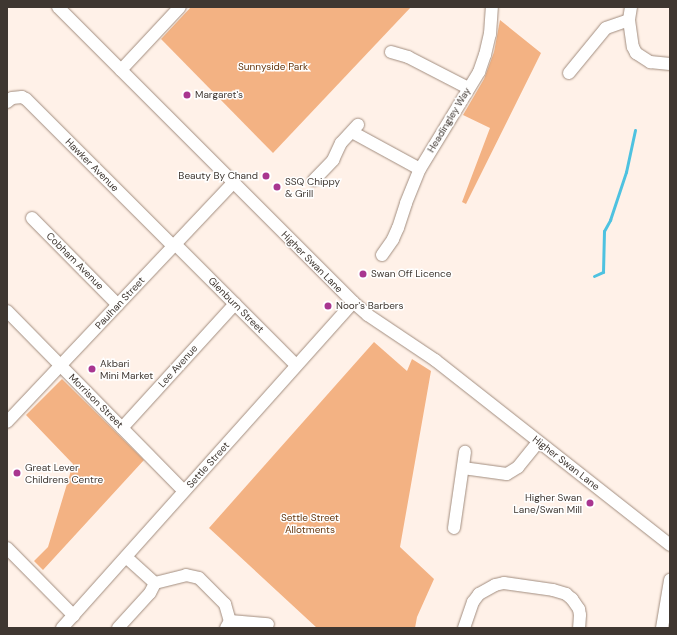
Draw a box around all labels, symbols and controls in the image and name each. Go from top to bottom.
park label: Sunnyside Park [238,61,308,73]
street label: Headingley Way [425,85,473,155]
place label: Margaret's [195,89,243,101]
marker: Margaret's [182,90,192,100]
street label: Hawker Avenue [63,136,121,194]
place label: Beauty By Chand [178,170,258,182]
marker: Beauty By Chand [261,171,271,181]
place label: SSQ Chippy & Grill [285,175,340,198]
marker: SSQ Chippy & Grill [272,182,282,192]
street label: Higher Swan Lane [279,229,345,295]
street label: Cobham Avenue [44,230,106,292]
place label: Swan Off Licence [371,268,451,280]
marker: Swan Off Licence [358,269,368,279]
street label: Paulhan Street [93,274,147,332]
street label: Glenburn Street [206,275,266,335]
place label: Noor's Barbers [336,300,404,312]
marker: Noor's Barbers [323,301,333,311]
street label: Lee Avenue [156,342,200,390]
place label: Akbari Mini Market [100,357,153,380]
marker: Akbari Mini Market [87,364,97,374]
street label: Morrison Street [66,371,126,431]
street label: Higher Swan Lane [530,433,602,493]
street label: Settle Street [184,439,232,491]
place label: Great Lever Childrens Centre [25,461,103,484]
marker: Great Lever Childrens Centre [12,468,22,478]
place label: Higher Swan Lane/Swan Mill [514,491,582,514]
marker: Higher Swan Lane/Swan Mill [585,498,595,508]
park label: Settle Street Allotments [281,511,339,534]

